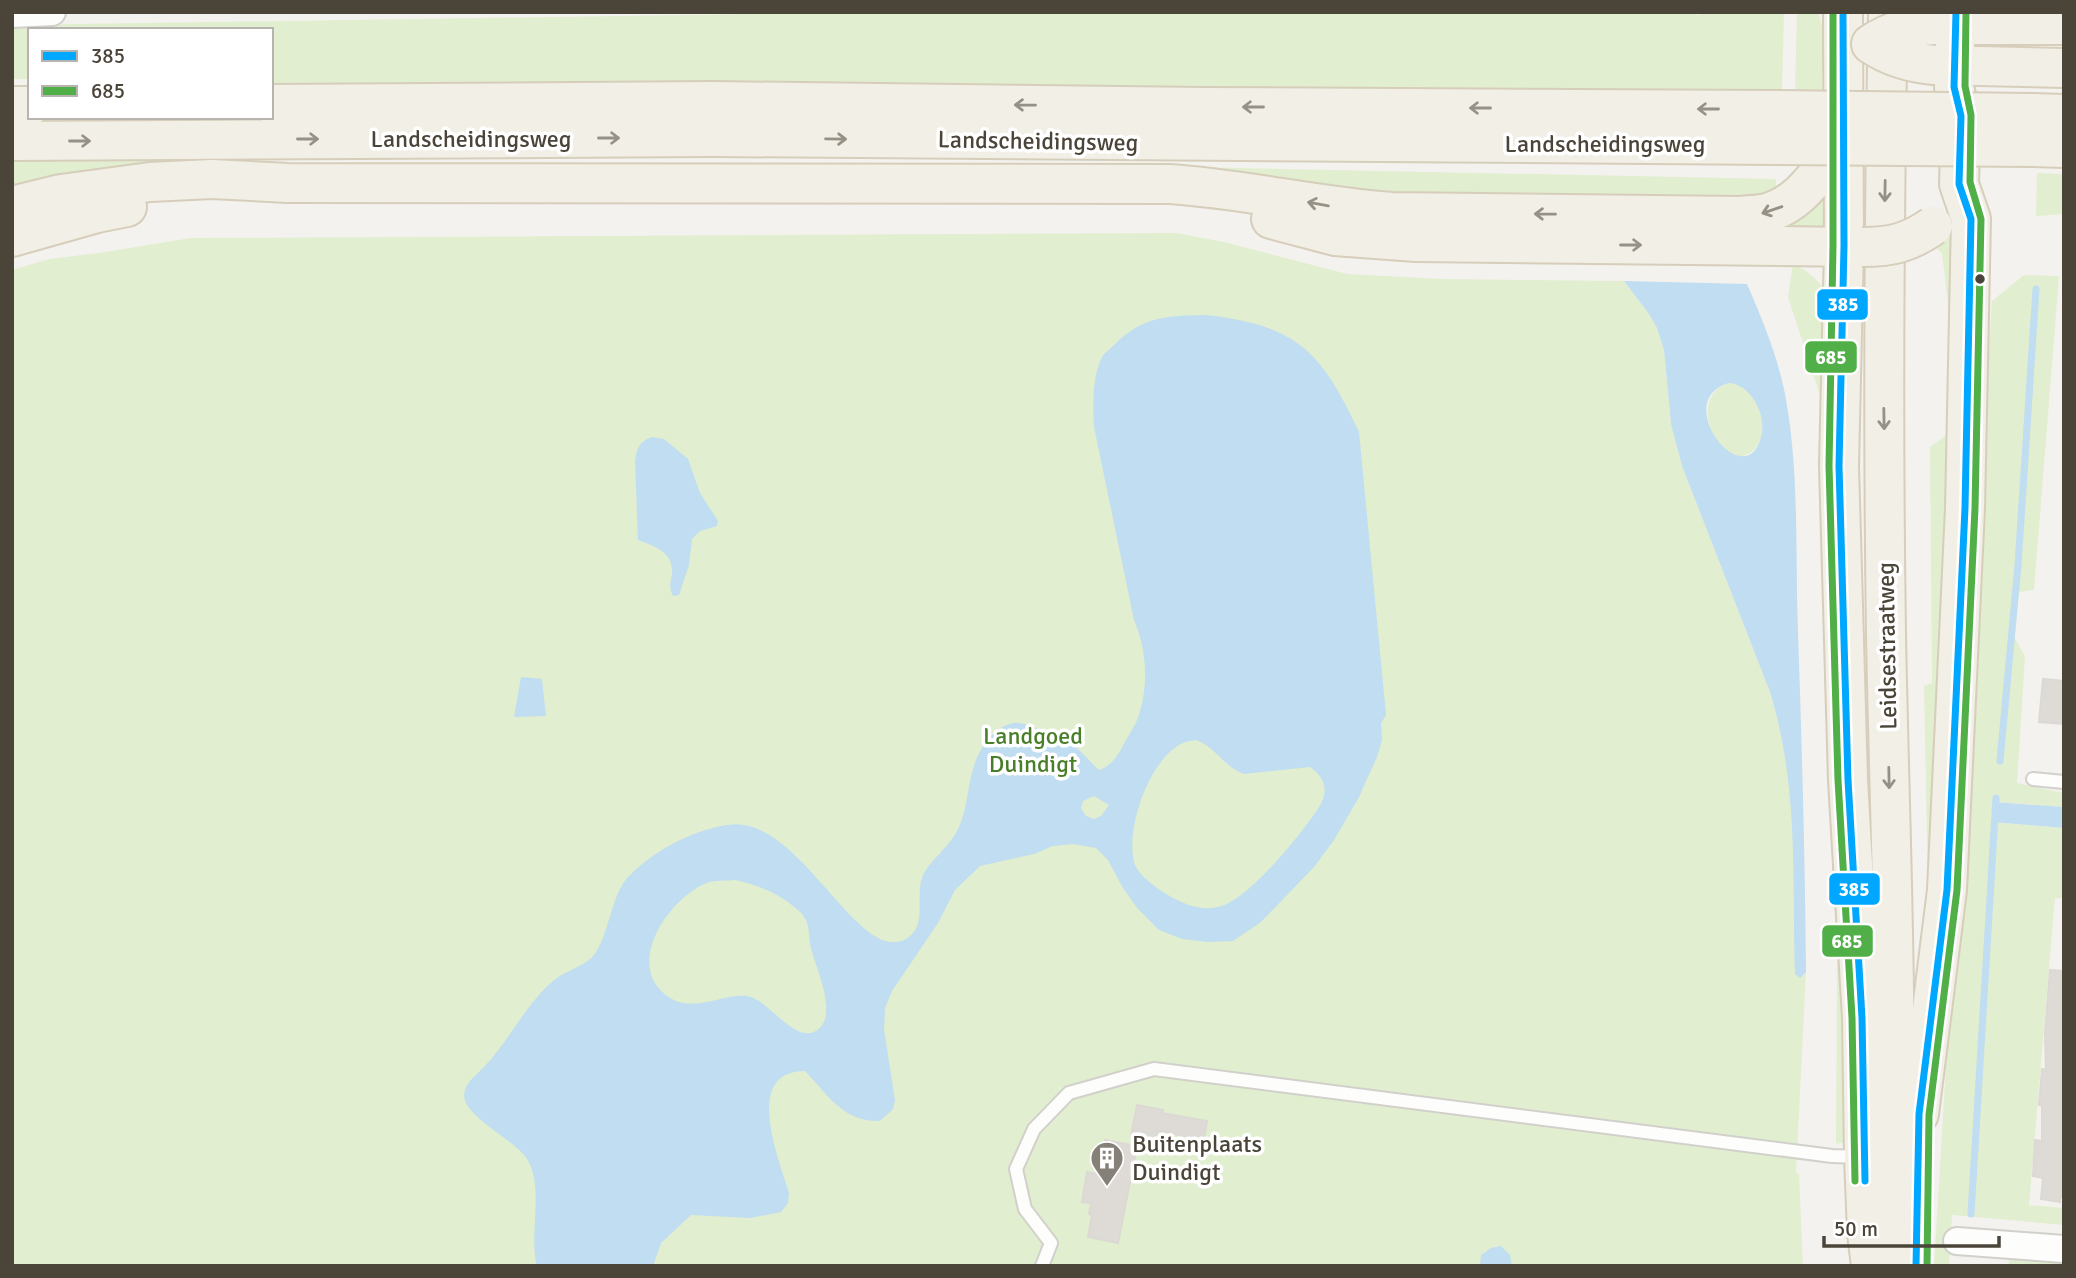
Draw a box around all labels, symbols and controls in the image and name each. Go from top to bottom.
legend [28,28,273,119]
text: 385 [91,43,125,69]
text: 685 [91,78,125,104]
one-way arrow [1014,98,1037,112]
one-way arrow [1241,101,1264,114]
one-way arrow [1469,101,1492,115]
one-way arrow [1696,102,1719,116]
street label: Landscheidingsweg [371,124,571,154]
street label: Landscheidingsweg [937,124,1139,158]
street label: Landscheidingsweg [1505,129,1705,159]
one-way arrow [597,131,620,145]
one-way arrow [825,132,848,145]
one-way arrow [296,133,319,146]
one-way arrow [69,134,92,148]
one-way arrow [1878,180,1892,203]
one-way arrow [1307,197,1330,210]
one-way arrow [1761,205,1783,217]
one-way arrow [1534,208,1557,221]
one-way arrow [1620,238,1643,252]
unlabelled marker [1973,272,1987,286]
line badge: 385 [1816,288,1869,321]
text: 385 [1828,293,1858,317]
line badge: 685 [1804,340,1858,374]
text: 685 [1816,346,1846,370]
one-way arrow [1877,407,1891,430]
street label: Leidsestraatweg [1871,562,1903,730]
park label: Landgoed Duindigt [983,721,1083,779]
one-way arrow [1883,766,1896,789]
line badge: 385 [1828,872,1881,906]
text: 385 [1839,878,1869,902]
line badge: 685 [1821,924,1874,958]
text: 685 [1832,930,1862,954]
place label: Buitenplaats Duindigt [1132,1129,1262,1187]
building icon: Buitenplaats Duindigt [1088,1139,1126,1188]
scale bar [1824,1204,1999,1248]
text: 50 m [1834,1216,1878,1242]

